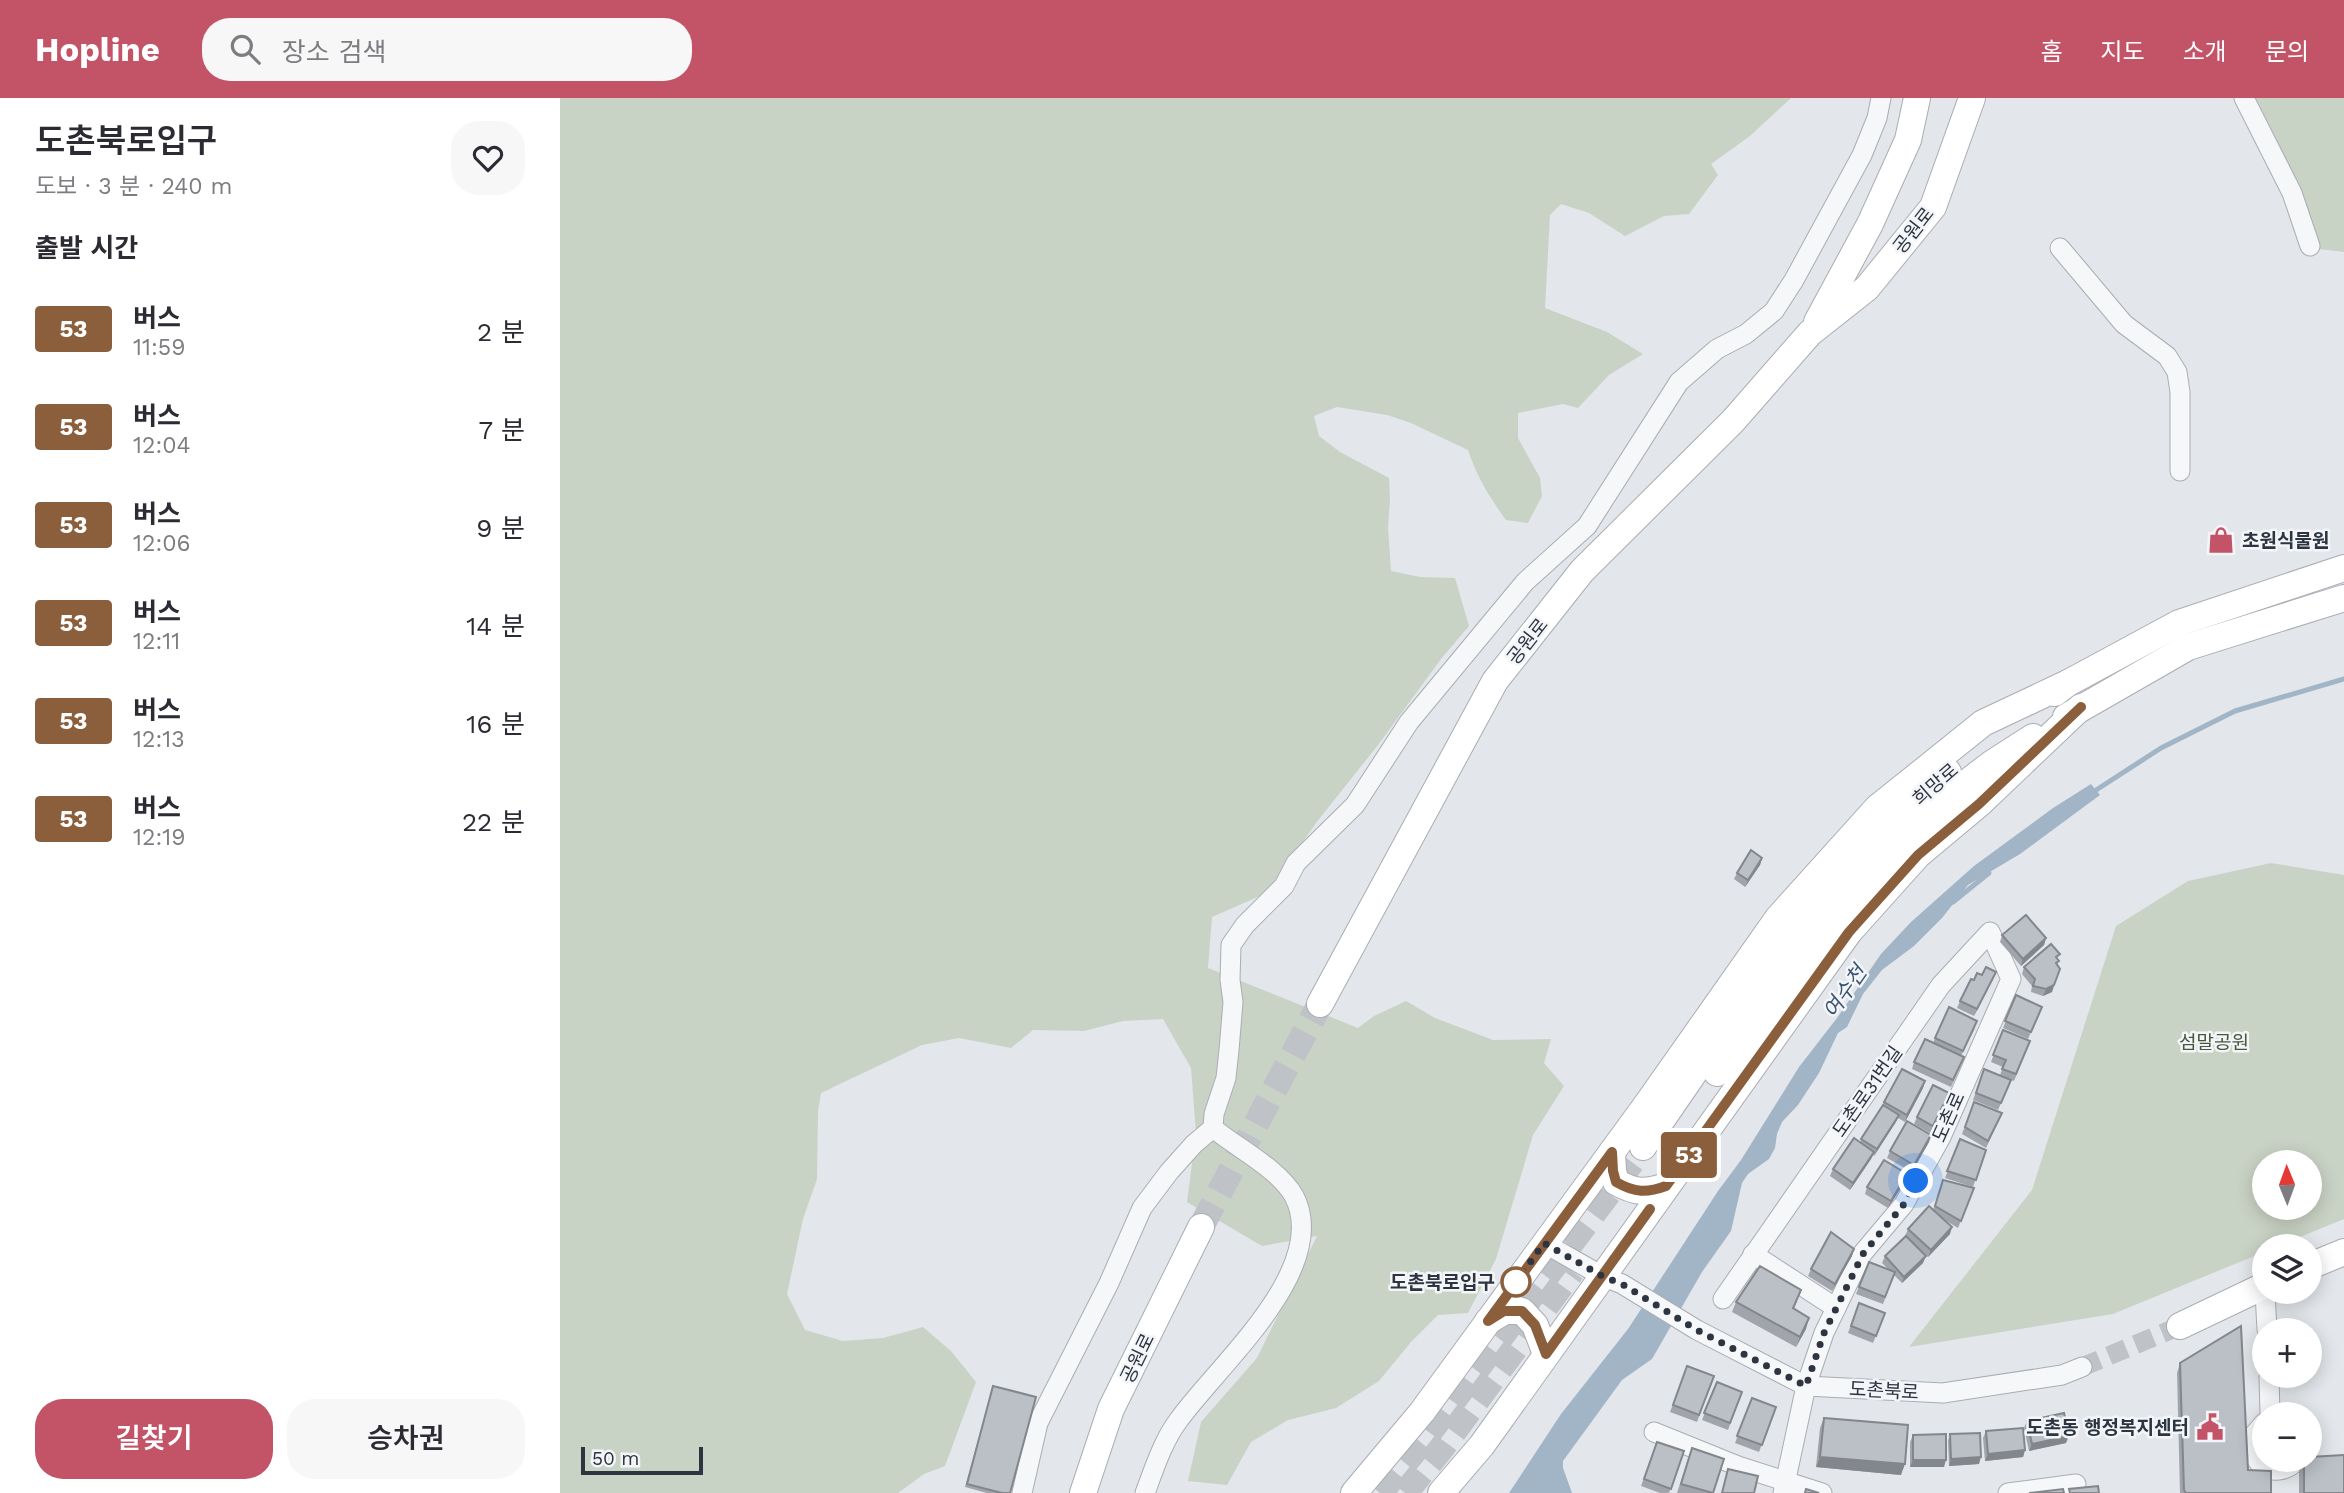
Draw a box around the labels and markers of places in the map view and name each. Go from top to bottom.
shop icon: 초원식물원 [2206,525,2236,555]
place label: 초원식물원 [2242,529,2329,552]
marker: 도촌북로입구 [1501,1267,1531,1297]
place label: 도촌북로입구 [1390,1271,1495,1294]
public building icon: 도촌동 행정복지센터 [2195,1412,2225,1442]
place label: 도촌동 행정복지센터 [2026,1416,2189,1439]

